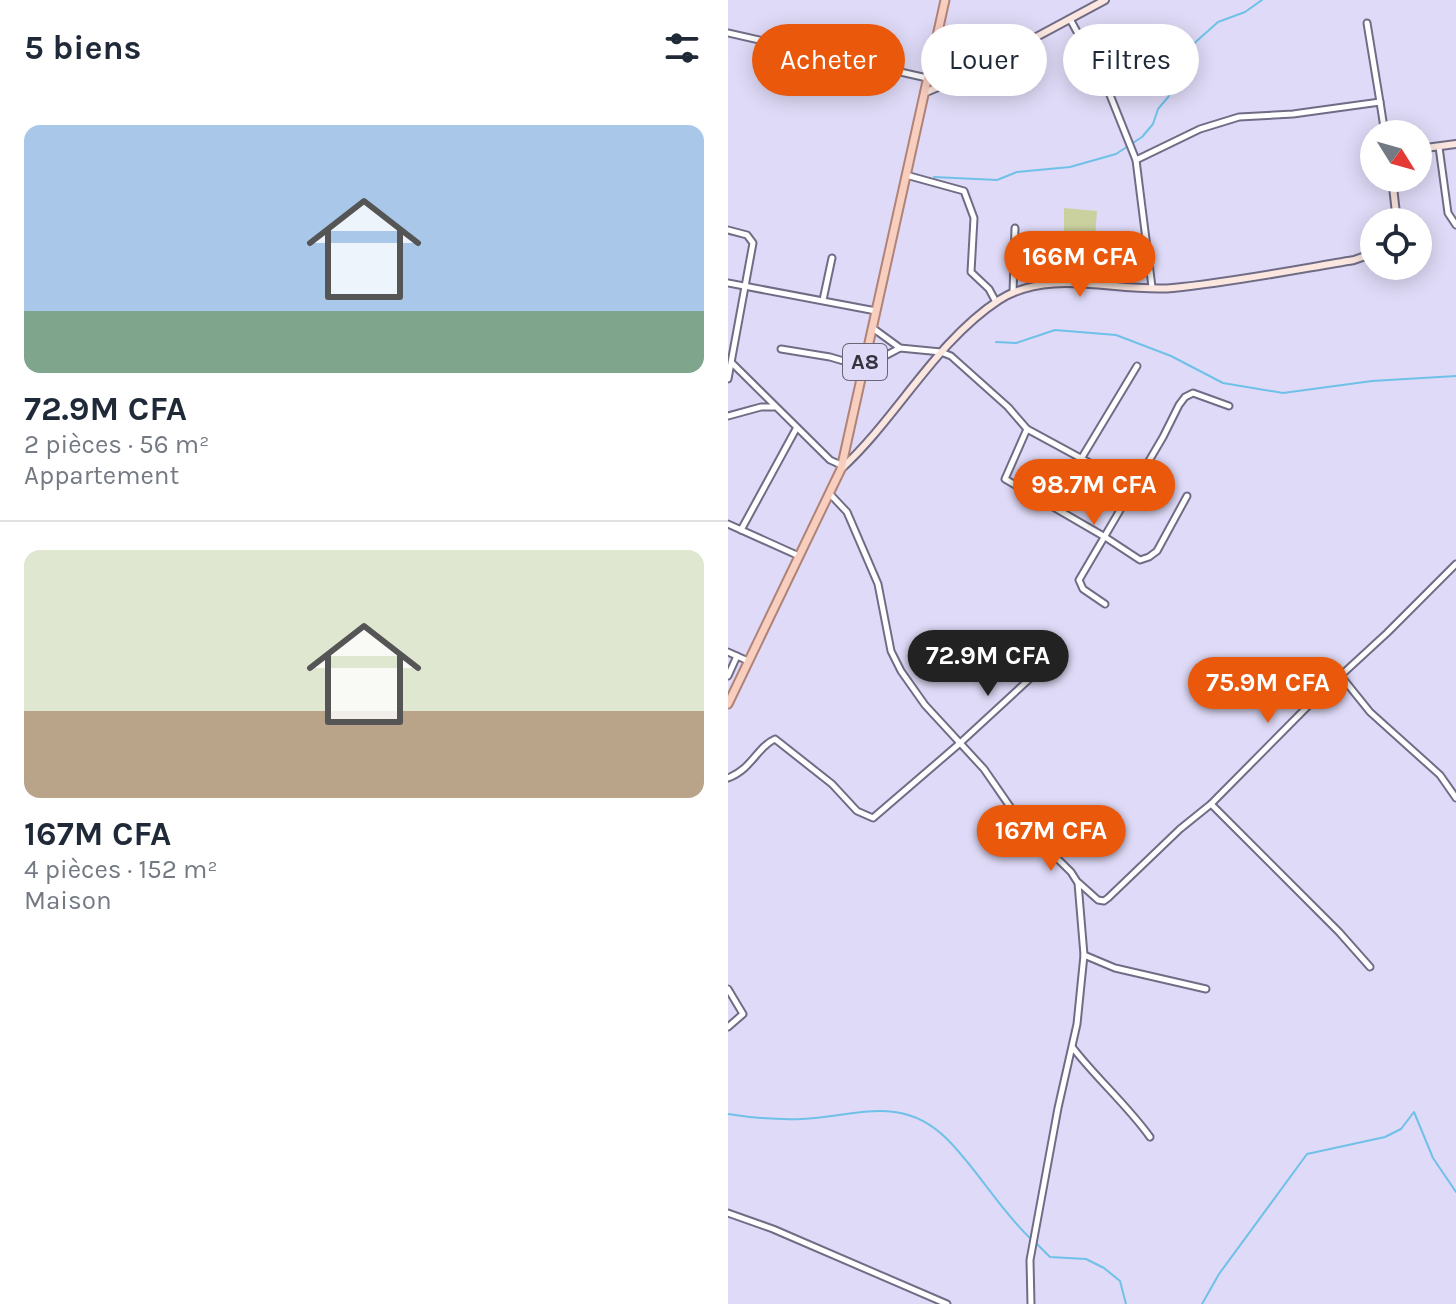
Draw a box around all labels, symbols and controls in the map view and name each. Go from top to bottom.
chip: Acheter [752,24,905,96]
chip: Louer [921,24,1047,96]
chip: Filtres [1063,24,1199,96]
icon: filters [660,26,704,70]
text: 5 biens [24,28,142,68]
north arrow [1360,120,1432,192]
map controls [1360,120,1432,280]
icon: home [292,177,436,321]
button: locate [1360,208,1432,280]
pin: 166M CFA [997,231,1163,299]
text: 166M CFA [1022,241,1138,272]
road number: A8 [843,344,887,380]
text: 72.9M CFA [24,389,187,429]
text: 2 pièces · 56 m² [24,429,209,460]
pin: 98.7M CFA [1002,459,1186,527]
text: Appartement [24,460,179,491]
text: 98.7M CFA [1031,469,1157,500]
icon: home [292,602,436,746]
pin: 72.9M CFA [896,630,1080,698]
text: 72.9M CFA [926,640,1050,671]
pin: 75.9M CFA [1176,657,1360,725]
text: 75.9M CFA [1206,667,1330,698]
pin: 167M CFA [968,805,1134,873]
text: 167M CFA [24,814,171,854]
text: 167M CFA [995,815,1107,846]
text: 4 pièces · 152 m² [24,854,218,885]
text: Maison [24,885,112,916]

